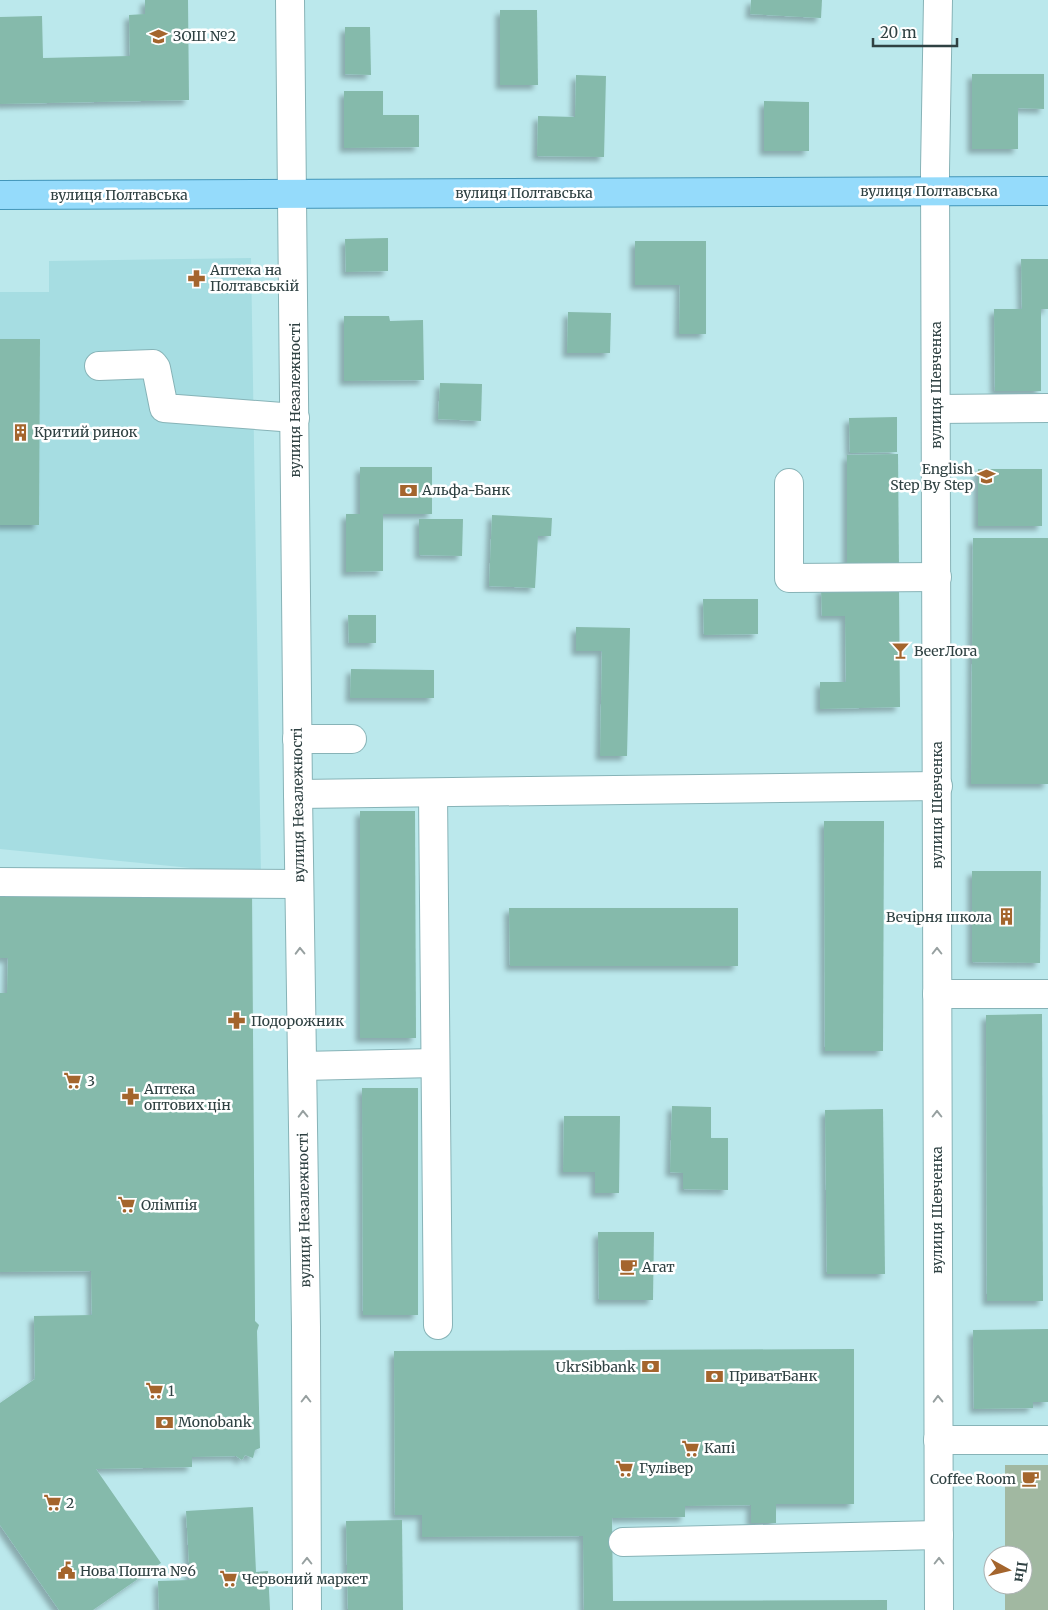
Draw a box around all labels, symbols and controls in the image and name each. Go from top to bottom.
scale bar [873,15,957,47]
text: 20 m [880,23,917,42]
school or university icon: ЗОШ №2 [149,26,169,46]
place label: ЗОШ №2 [173,27,236,45]
street label: вулиця Полтавська [860,182,998,200]
street label: вулиця Полтавська [455,184,593,202]
street label: вулиця Полтавська [50,186,188,204]
place label: Аптека на Полтавській [209,261,300,295]
pharmacy icon: Аптека на Полтавській [186,268,206,288]
street label: вулиця Шевченка [927,321,945,449]
street label: вулиця Незалежності [286,322,304,478]
building icon: Критий ринок [10,422,30,442]
place label: Критий ринок [34,423,137,441]
place label: English Step By Step [890,460,973,494]
school or university icon: English Step By Step [977,467,997,487]
bank icon: Альфа-Банк [398,480,418,500]
place label: Альфа-Банк [421,481,510,499]
bar icon: BeerЛога [890,641,910,661]
place label: BeerЛога [914,642,978,660]
street label: вулиця Незалежності [288,727,308,883]
street label: вулиця Шевченка [928,741,946,869]
building icon: Вечірня школа [996,907,1016,927]
place label: Вечірня школа [886,908,992,926]
one-way arrow [295,947,306,955]
one-way arrow [932,947,942,955]
pharmacy icon: Подорожник [227,1011,247,1031]
place label: Подорожник [251,1012,344,1030]
supermarket icon: 3 [63,1071,83,1091]
place label: 3 [87,1072,95,1090]
place label: Аптека оптових цін [143,1080,231,1114]
pharmacy icon: Аптека оптових цін [120,1087,140,1107]
one-way arrow [298,1110,308,1118]
one-way arrow [932,1110,942,1118]
street label: вулиця Незалежності [294,1132,314,1288]
street label: вулиця Шевченка [928,1146,946,1274]
supermarket icon: Олімпія [117,1195,137,1215]
place label: Олімпія [141,1196,197,1214]
cafe icon: Агат [618,1257,638,1277]
place label: Агат [641,1258,675,1276]
bank icon: UkrSibbank [640,1357,660,1377]
place label: UkrSibbank [556,1358,636,1376]
bank icon: ПриватБанк [705,1366,725,1386]
place label: ПриватБанк [729,1367,817,1385]
supermarket icon: 1 [144,1381,164,1401]
place label: 1 [168,1382,174,1400]
one-way arrow [301,1395,311,1402]
one-way arrow [933,1395,943,1402]
bank icon: Monobank [154,1412,174,1432]
place label: Monobank [178,1413,252,1431]
supermarket icon: Капі [680,1438,700,1458]
place label: Капі [704,1439,736,1457]
supermarket icon: Гулівер [615,1458,635,1478]
place label: Гулівер [639,1459,693,1477]
cafe icon: Coffee Room [1020,1469,1040,1489]
place label: Coffee Room [930,1470,1016,1488]
supermarket icon: 2 [42,1493,62,1513]
place label: 2 [66,1494,74,1512]
north arrow [983,1545,1033,1595]
one-way arrow [302,1557,312,1565]
one-way arrow [934,1557,944,1565]
text: Пн [1010,1560,1031,1584]
public building icon: Нова Пошта №6 [56,1561,76,1581]
place label: Нова Пошта №6 [80,1562,196,1580]
supermarket icon: Червоний маркет [218,1569,238,1589]
place label: Червоний маркет [242,1570,368,1588]

